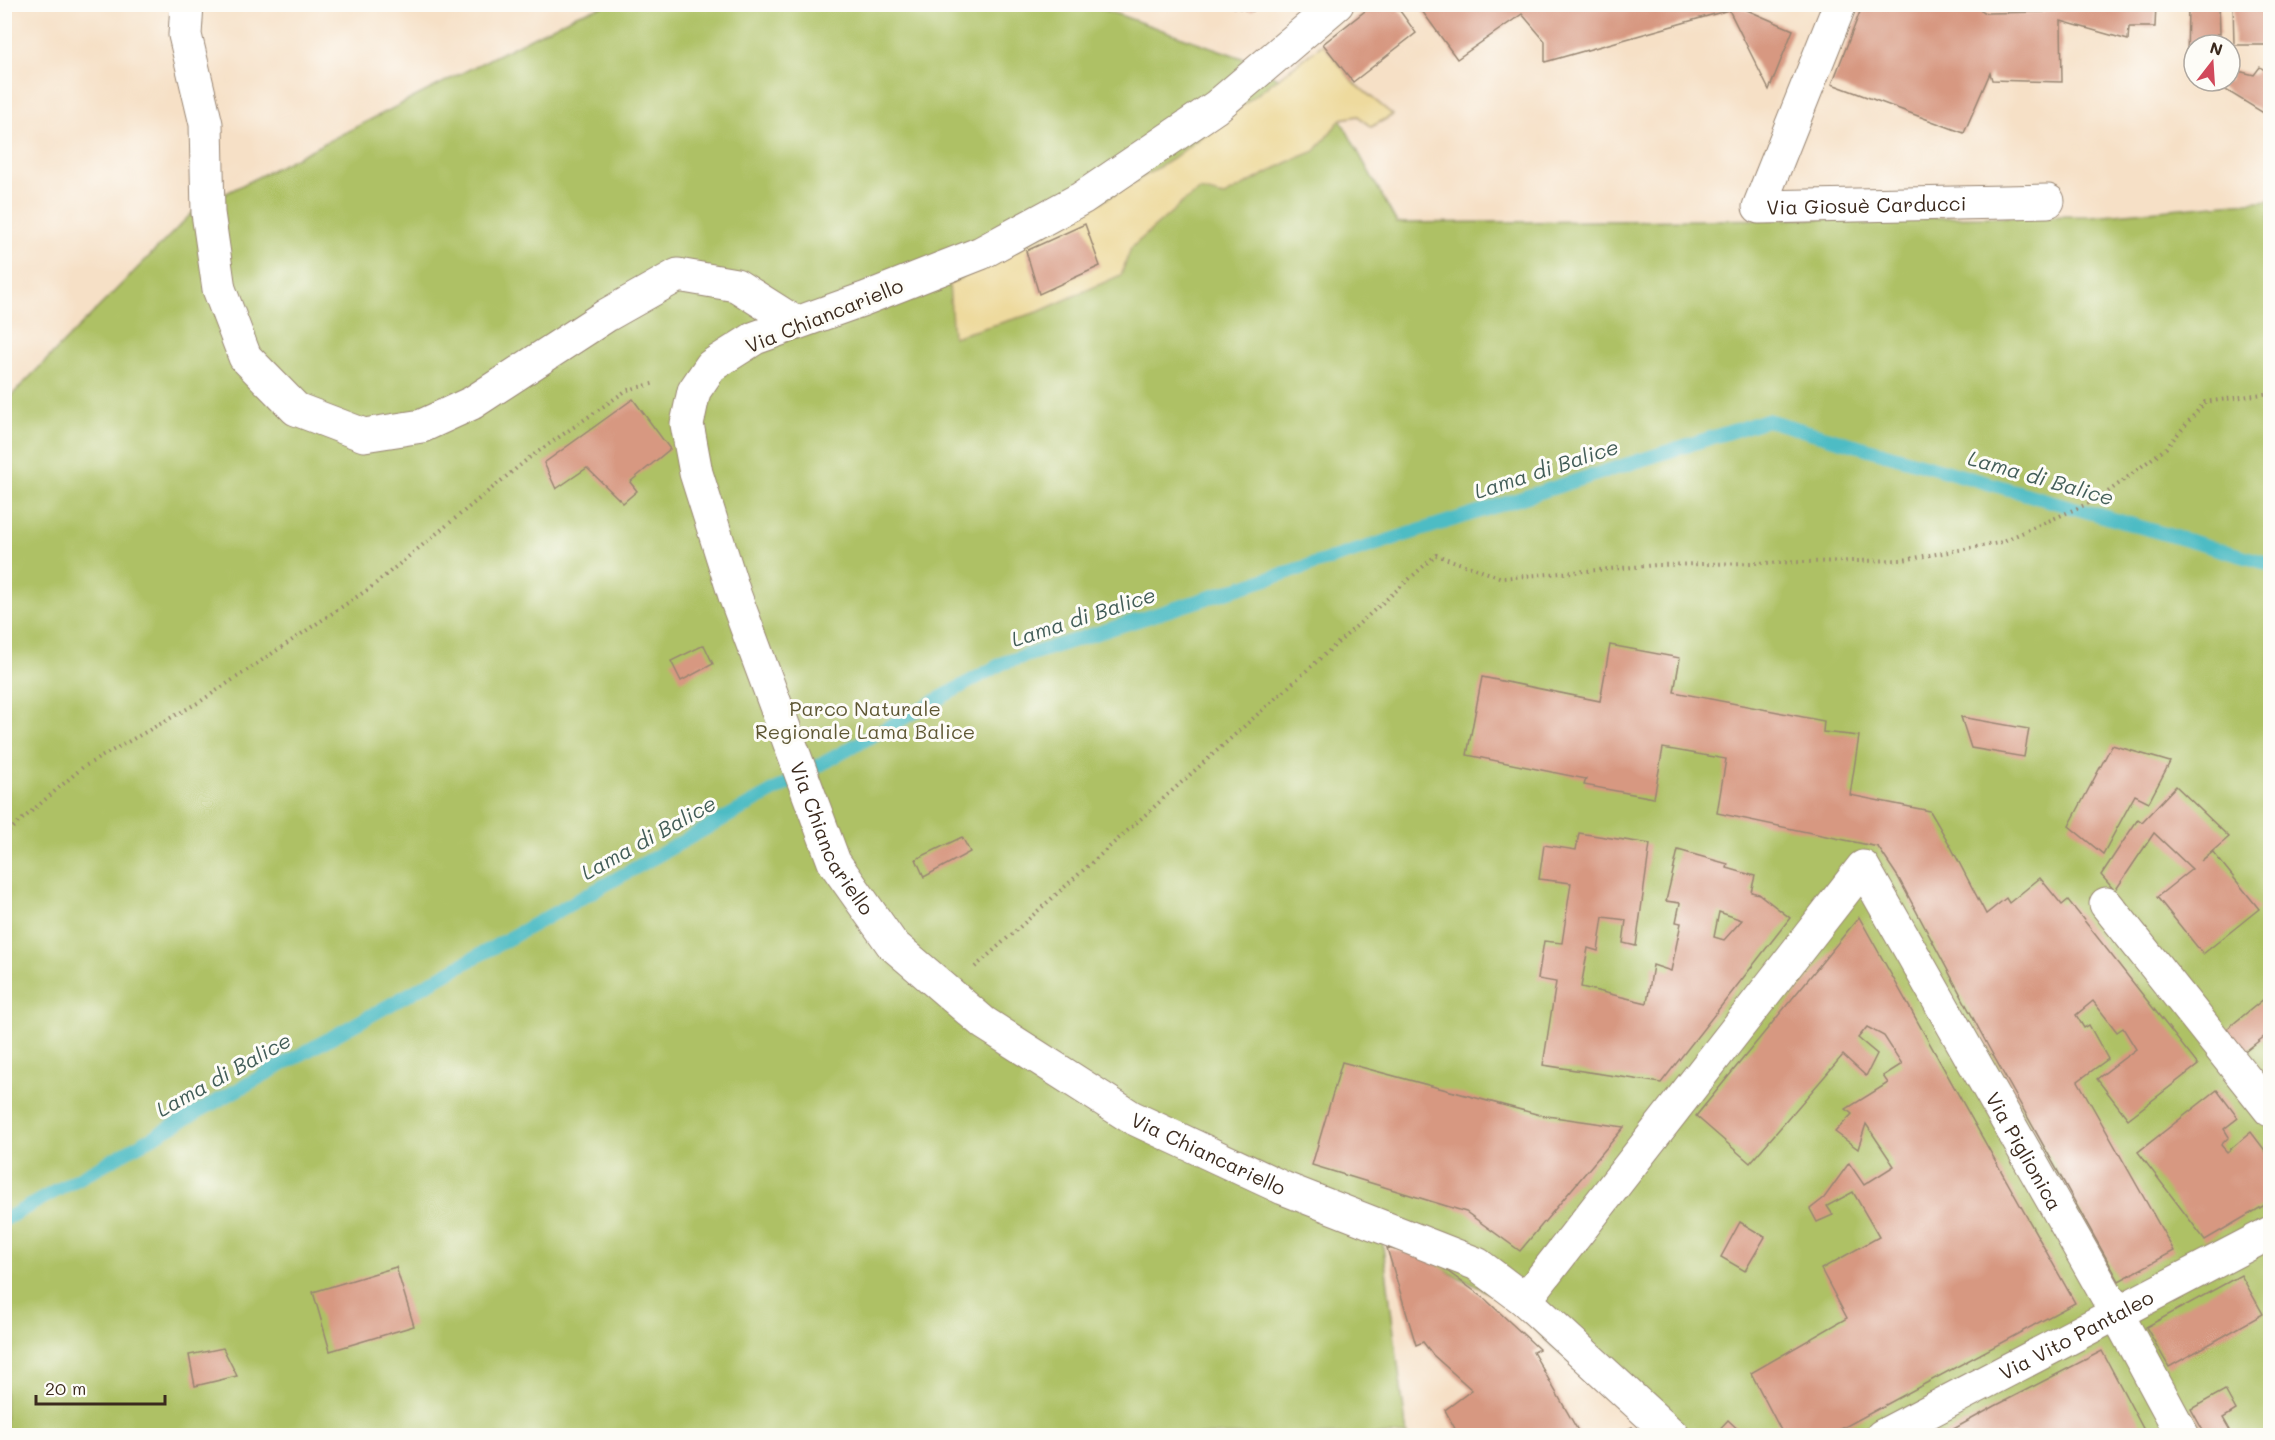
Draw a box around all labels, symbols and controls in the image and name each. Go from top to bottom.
north arrow [2182,33,2242,93]
text: N [2208,36,2225,60]
street label: Via Giosuè Carducci [1766,190,1967,220]
street label: Via Chiancariello [741,271,907,358]
water label: Lama di Balice [1470,432,1622,504]
water label: Lama di Balice [1965,443,2117,511]
water label: Lama di Balice [1007,580,1159,652]
park label: Parco Naturale Regionale Lama Balice [755,695,975,744]
street label: Via Chiancariello [785,758,880,920]
water label: Lama di Balice [576,789,720,885]
water label: Lama di Balice [151,1026,295,1122]
street label: Via Piglionica [1980,1087,2068,1215]
street label: Via Chiancariello [1127,1106,1290,1201]
street label: Via Vito Pantaleo [1995,1283,2158,1385]
scale bar [36,1368,165,1406]
text: 20 m [45,1376,86,1400]

